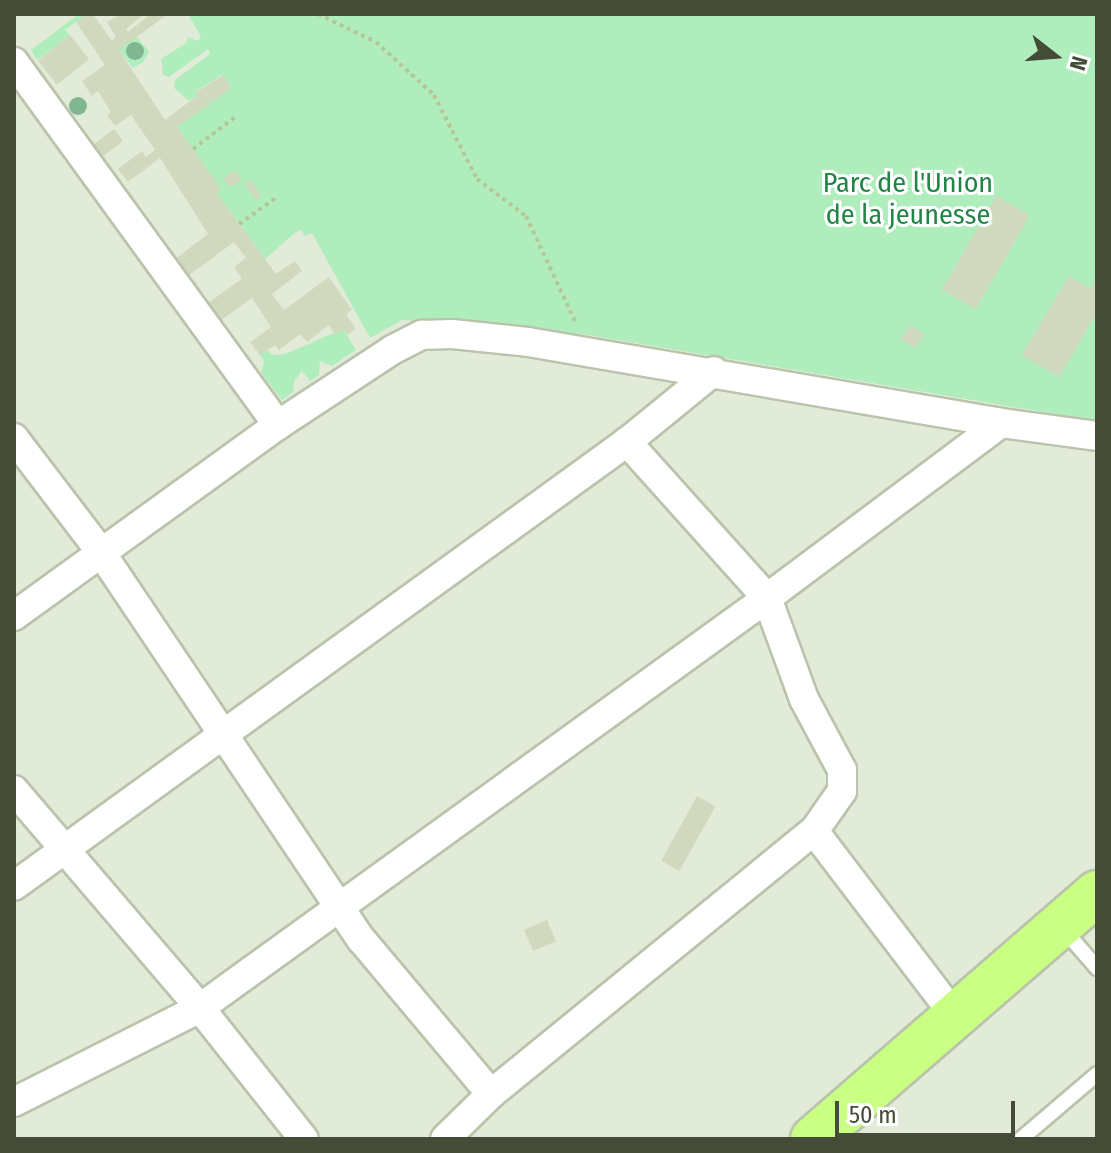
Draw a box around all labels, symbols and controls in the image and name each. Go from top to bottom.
north arrow [1015,16,1095,96]
text: N [1064,53,1093,73]
park label: Parc de l'Union de la jeunesse [823,166,993,232]
scale bar [839,1085,1019,1135]
text: 50 m [849,1101,897,1129]

